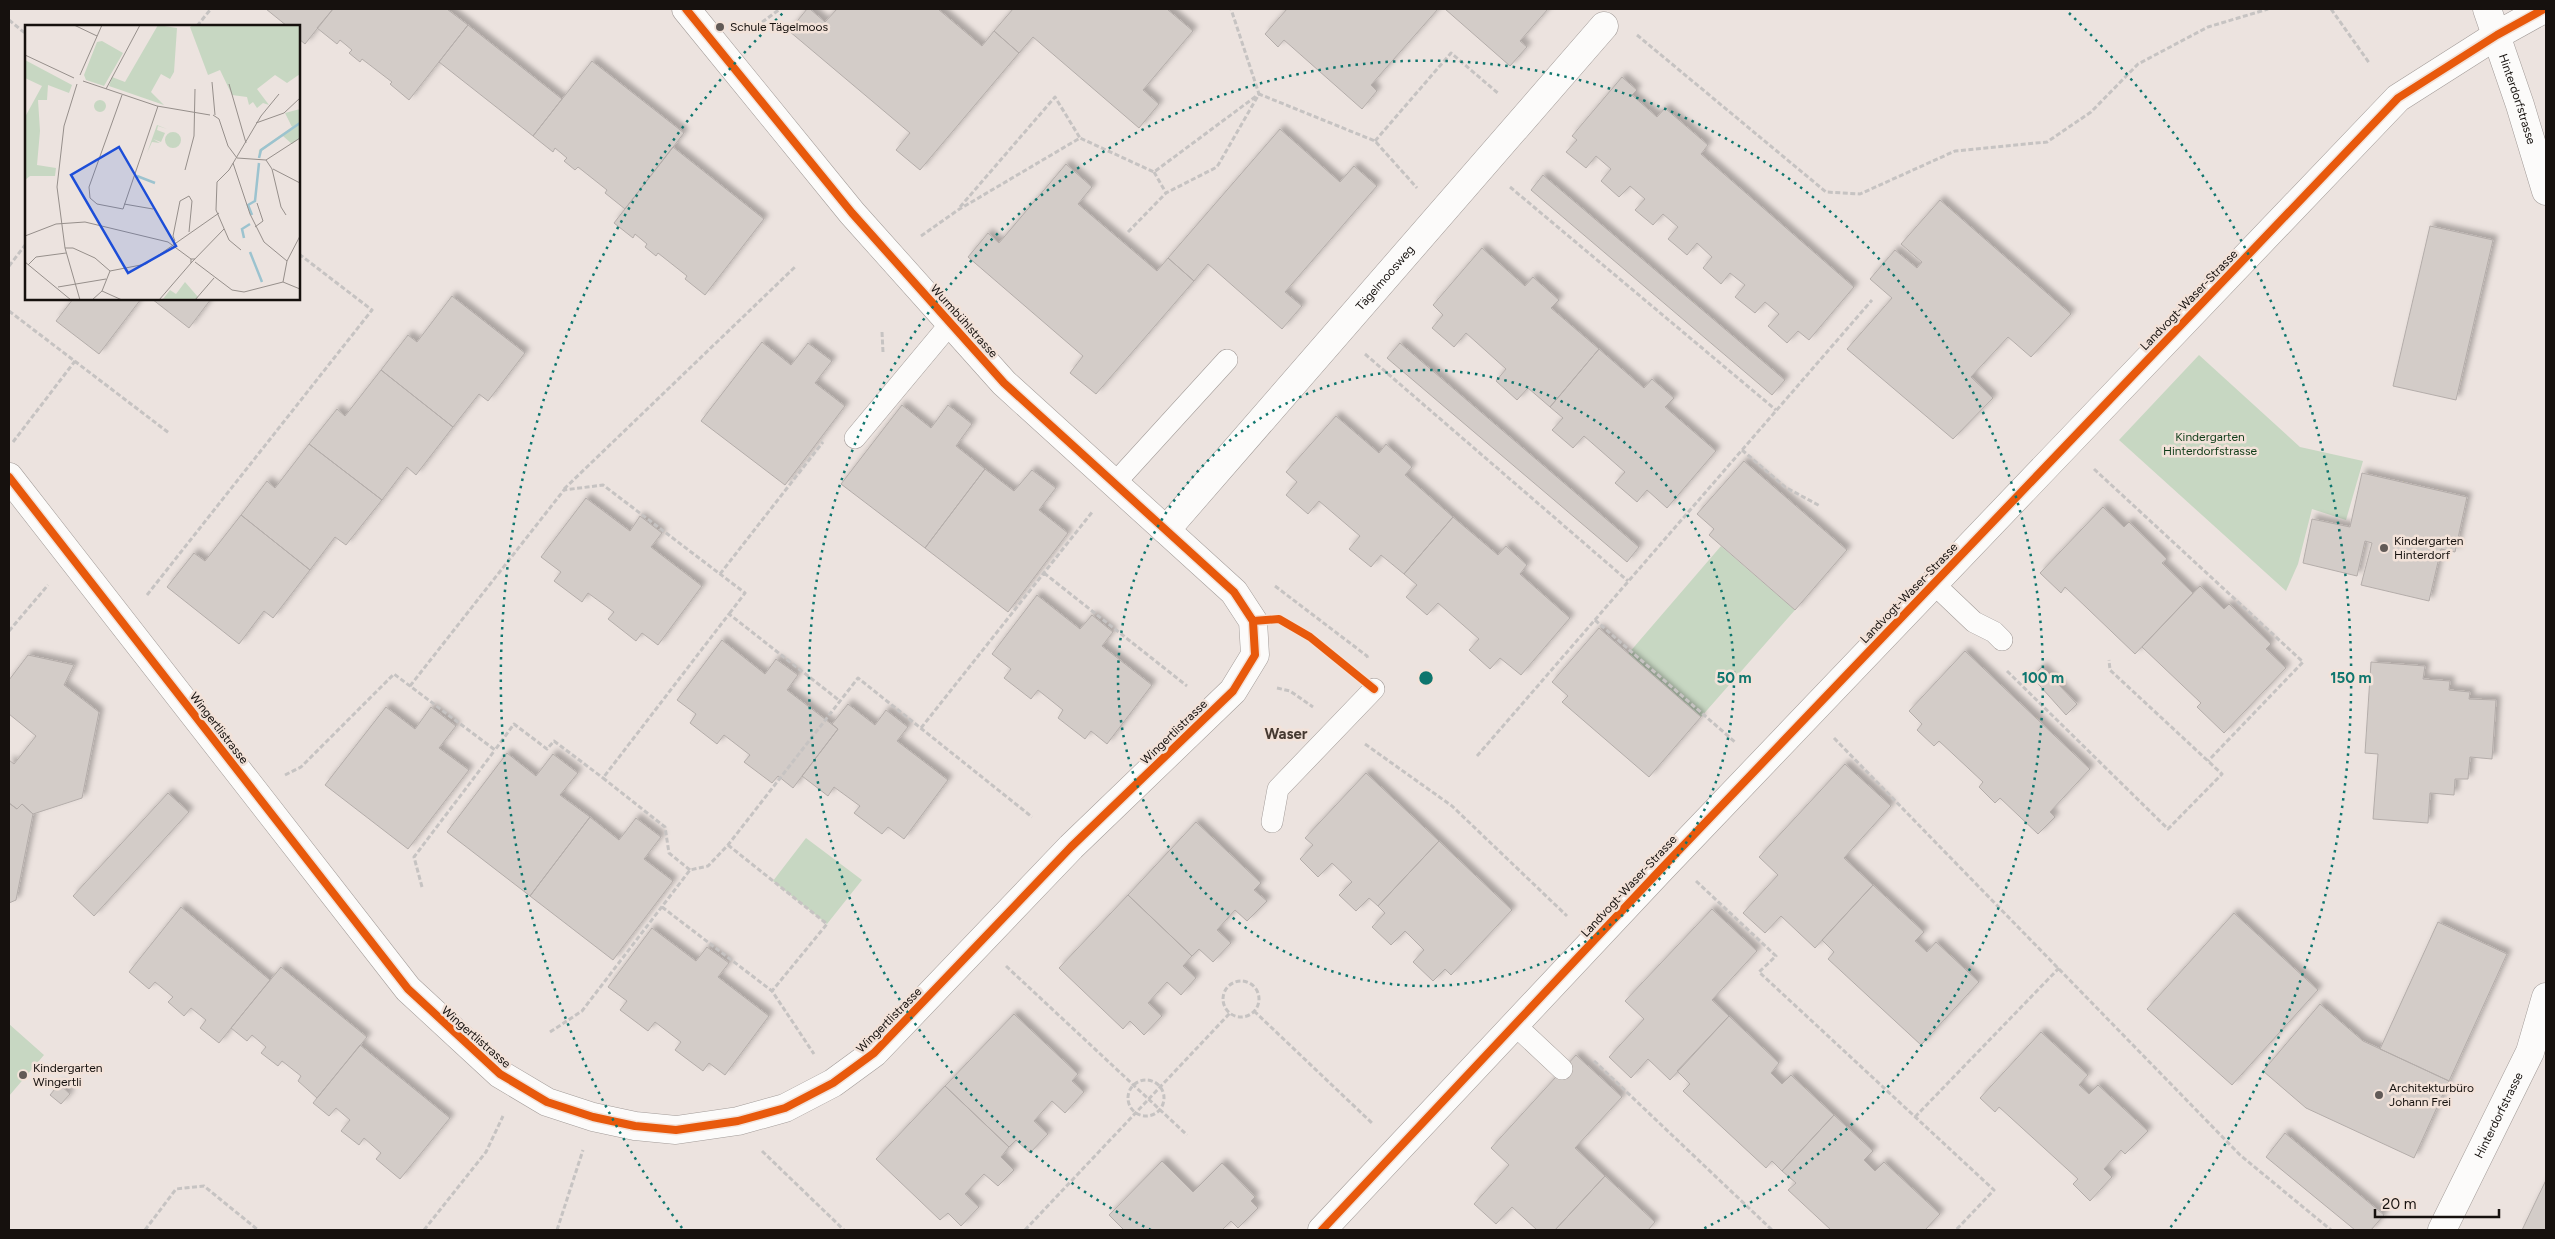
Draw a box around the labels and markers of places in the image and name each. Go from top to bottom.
place label: Schule Tägelmoos [730,20,829,34]
marker: Schule Tägelmoos [714,21,726,33]
place label: Kindergarten Hinterdorf [2394,534,2464,562]
marker: Kindergarten Hinterdorf [2378,542,2390,554]
centre of rings [1417,669,1435,687]
place label: Kindergarten Wingertli [33,1061,103,1089]
marker: Kindergarten Wingertli [17,1069,29,1081]
place label: Architekturbüro Johann Frei [2389,1081,2474,1109]
marker: Architekturbüro Johann Frei [2373,1089,2385,1101]

